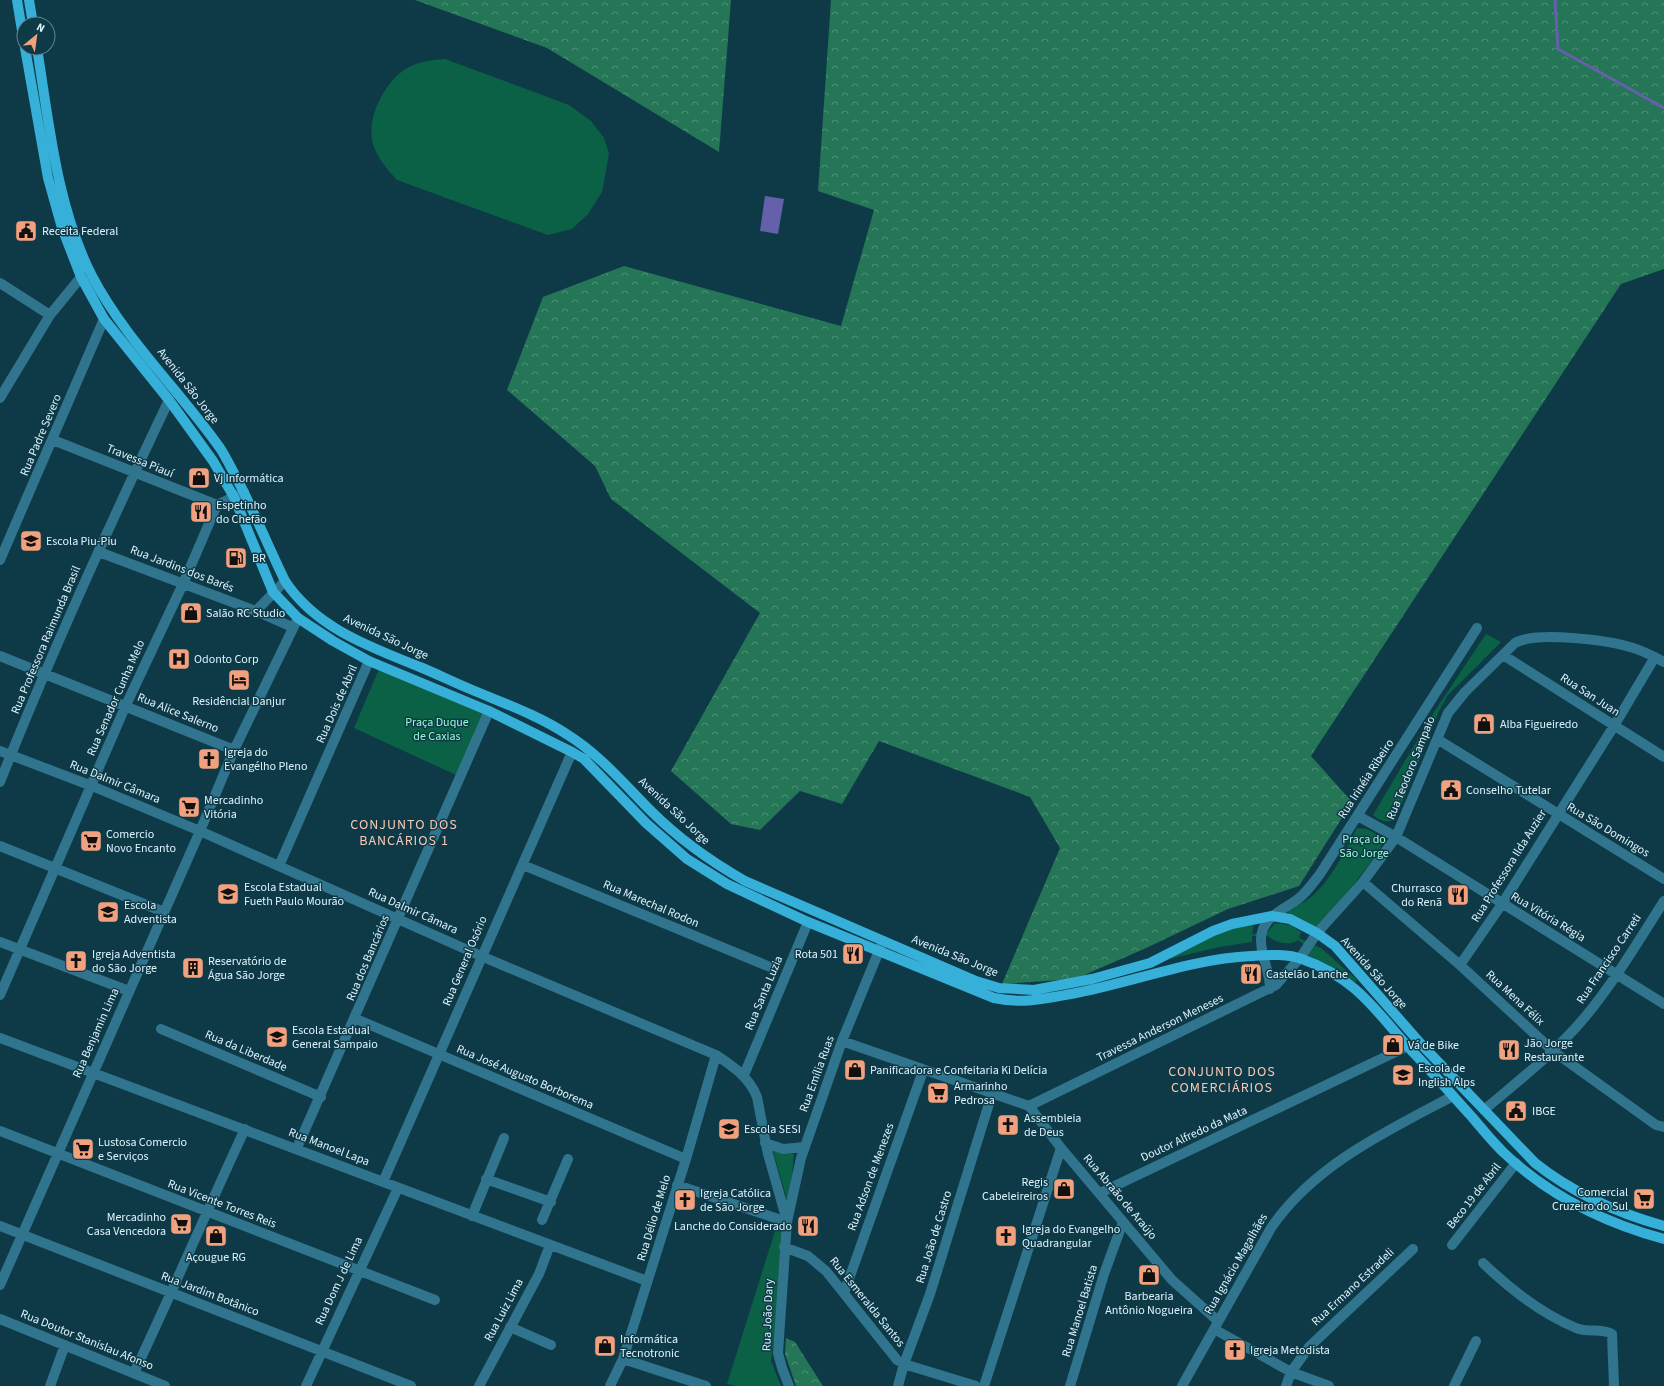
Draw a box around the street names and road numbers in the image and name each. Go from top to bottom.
street label: Avenida São Jorge [153,344,223,428]
street label: Rua Padre Severo [16,391,66,479]
street label: Travessa Piauí [104,440,177,483]
street label: Rua Jardins dos Barés [128,541,236,597]
street label: Rua Professora Raimunda Brasil [7,563,85,717]
street label: Avenida São Jorge [341,610,431,664]
street label: Rua Senador Cunha Melo [83,637,149,759]
street label: Rua Dois de Abril [312,662,362,746]
street label: Rua San Juan [1557,669,1623,721]
street label: Rua Alice Salerno [135,689,221,737]
street label: Rua Teodoro Sampaio [1382,714,1440,822]
street label: Rua Irinéia Ribeiro [1334,736,1398,822]
street label: Rua Dalmir Câmara [67,756,163,808]
street label: Avenida São Jorge [635,773,713,849]
street label: Rua São Domingos [1563,799,1653,861]
street label: Rua Professora Ilda Auzier [1467,806,1551,926]
street label: Rua Marechal Rodon [600,876,702,932]
street label: Rua Dalmir Câmara [365,884,461,938]
street label: Rua Vitória Régia [1507,888,1589,946]
street label: Rua Francisco Carreti [1572,910,1646,1007]
street label: Rua dos Bancários [342,912,394,1004]
street label: Rua General Osório [438,913,492,1009]
street label: Avenida São Jorge [909,931,1001,981]
street label: Avenida São Jorge [1337,933,1411,1013]
street label: Rua Santa Luzia [741,953,787,1033]
street label: Rua Mena Félix [1482,966,1549,1030]
street label: Rua Benjamin Lima [68,985,124,1081]
street label: Travessa Anderson Meneses [1094,990,1226,1066]
street label: Rua da Liberdade [202,1026,290,1076]
street label: Rua Emília Ruas [795,1034,839,1114]
street label: Rua José Augusto Borborema [454,1040,596,1114]
street label: Doutor Alfredo da Mata [1138,1102,1250,1166]
street label: Rua Adson de Menezes [844,1121,898,1233]
street label: Rua Manoel Lapa [286,1124,372,1170]
street label: Rua Abraão de Araújo [1079,1150,1161,1244]
street label: Beco 19 de Abril [1443,1159,1505,1233]
street label: Rua Délio de Melo [633,1173,675,1263]
street label: Rua Vicente Torres Reis [165,1175,279,1233]
street label: Rua João de Castro [912,1189,956,1285]
street label: Rua Ignácio Magalhães [1200,1210,1272,1318]
street label: Rua Dom J de Lima [311,1234,367,1328]
street label: Rua Ermano Estradeli [1308,1244,1398,1330]
street label: Rua Esmeralda Santos [825,1253,909,1351]
street label: Rua Manoel Batista [1058,1263,1102,1359]
street label: Rua Jardim Botânico [158,1267,262,1321]
street label: Rua Luiz Lima [480,1275,528,1345]
street label: Rua João Dary [758,1278,778,1351]
street label: Rua Doutor Stanislau Afonso [18,1305,156,1375]

